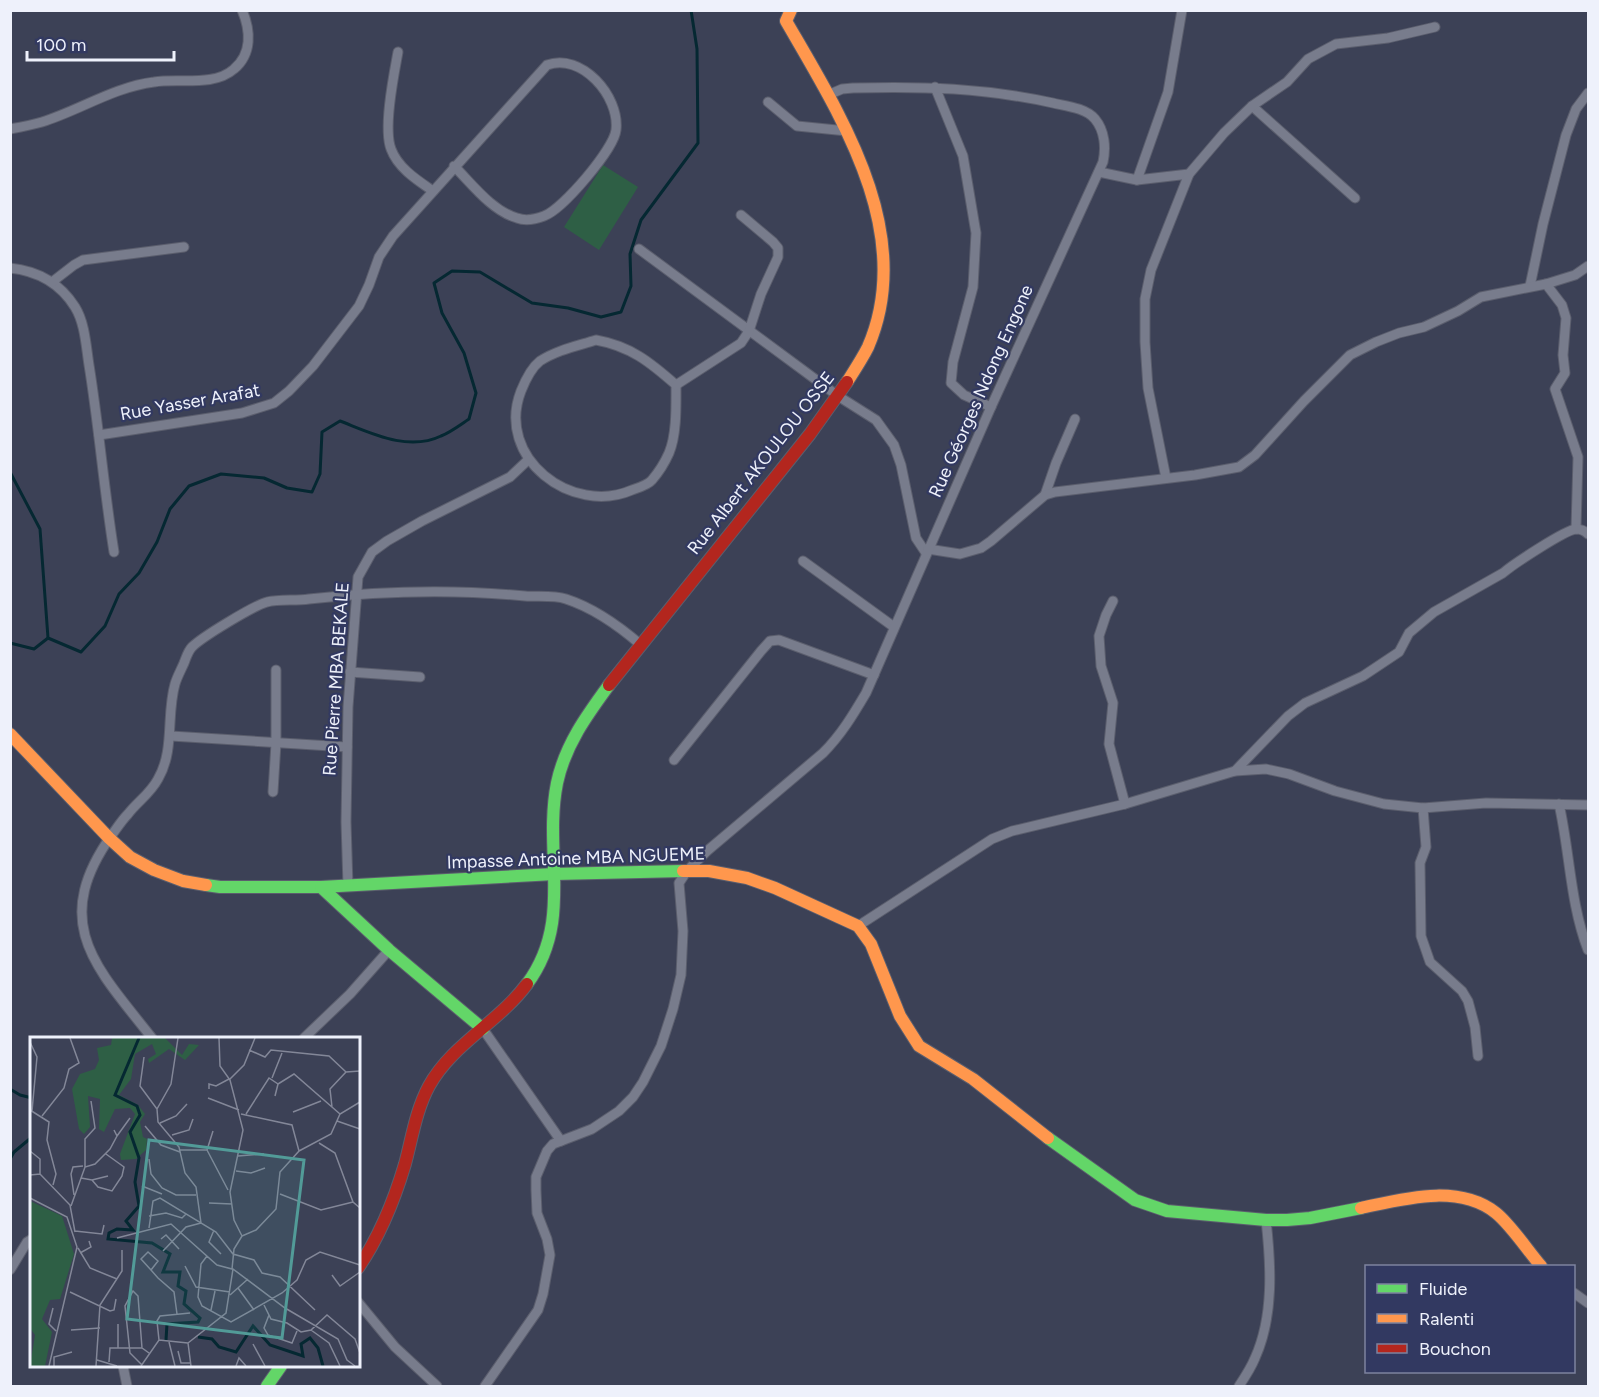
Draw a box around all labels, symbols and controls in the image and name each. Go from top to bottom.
scale bar [27,24,174,62]
text: 100 m [36,34,86,56]
street label: Rue Géorges Ndong Engone [924,281,1038,501]
street label: Rue Albert AKOULOU OSSE [683,367,839,559]
street label: Rue Yasser Arafat [118,379,262,425]
street label: Rue Pierre MBA BEKALE [318,581,354,777]
street label: Impasse Antoine MBA NGUEME [446,842,706,874]
inset map [30,1037,360,1367]
legend [1365,1265,1575,1373]
text: Fluide [1419,1278,1468,1300]
text: Ralenti [1419,1308,1474,1330]
text: Bouchon [1419,1338,1491,1360]

